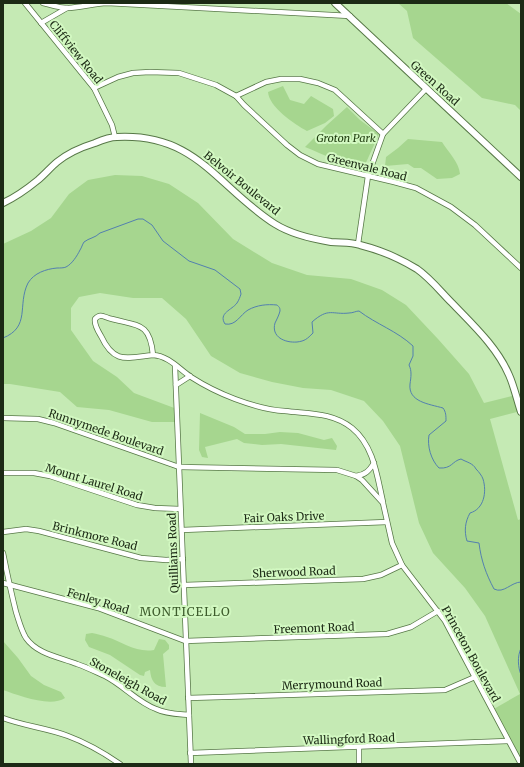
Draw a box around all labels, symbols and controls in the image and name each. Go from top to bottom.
street label: Cliffview Road [46,18,106,87]
street label: Green Road [408,57,463,109]
park label: Groton Park [316,131,376,145]
street label: Belvoir Boulevard [201,148,283,218]
street label: Greenvale Road [326,150,409,184]
street label: Runnymede Boulevard [47,406,166,458]
street label: Mount Laurel Road [44,461,145,504]
street label: Fair Oaks Drive [243,509,325,525]
street label: Quilliams Road [165,512,181,593]
street label: Brinkmore Road [51,519,139,553]
street label: Sherwood Road [252,564,336,580]
street label: Fenley Road [65,585,131,617]
street label: Princeton Boulevard [439,603,503,705]
district label: MONTICELLO [139,604,231,619]
street label: Freemont Road [273,620,355,636]
street label: Stoneleigh Road [87,654,169,708]
street label: Merrymound Road [282,675,383,693]
street label: Wallingford Road [302,730,395,748]

